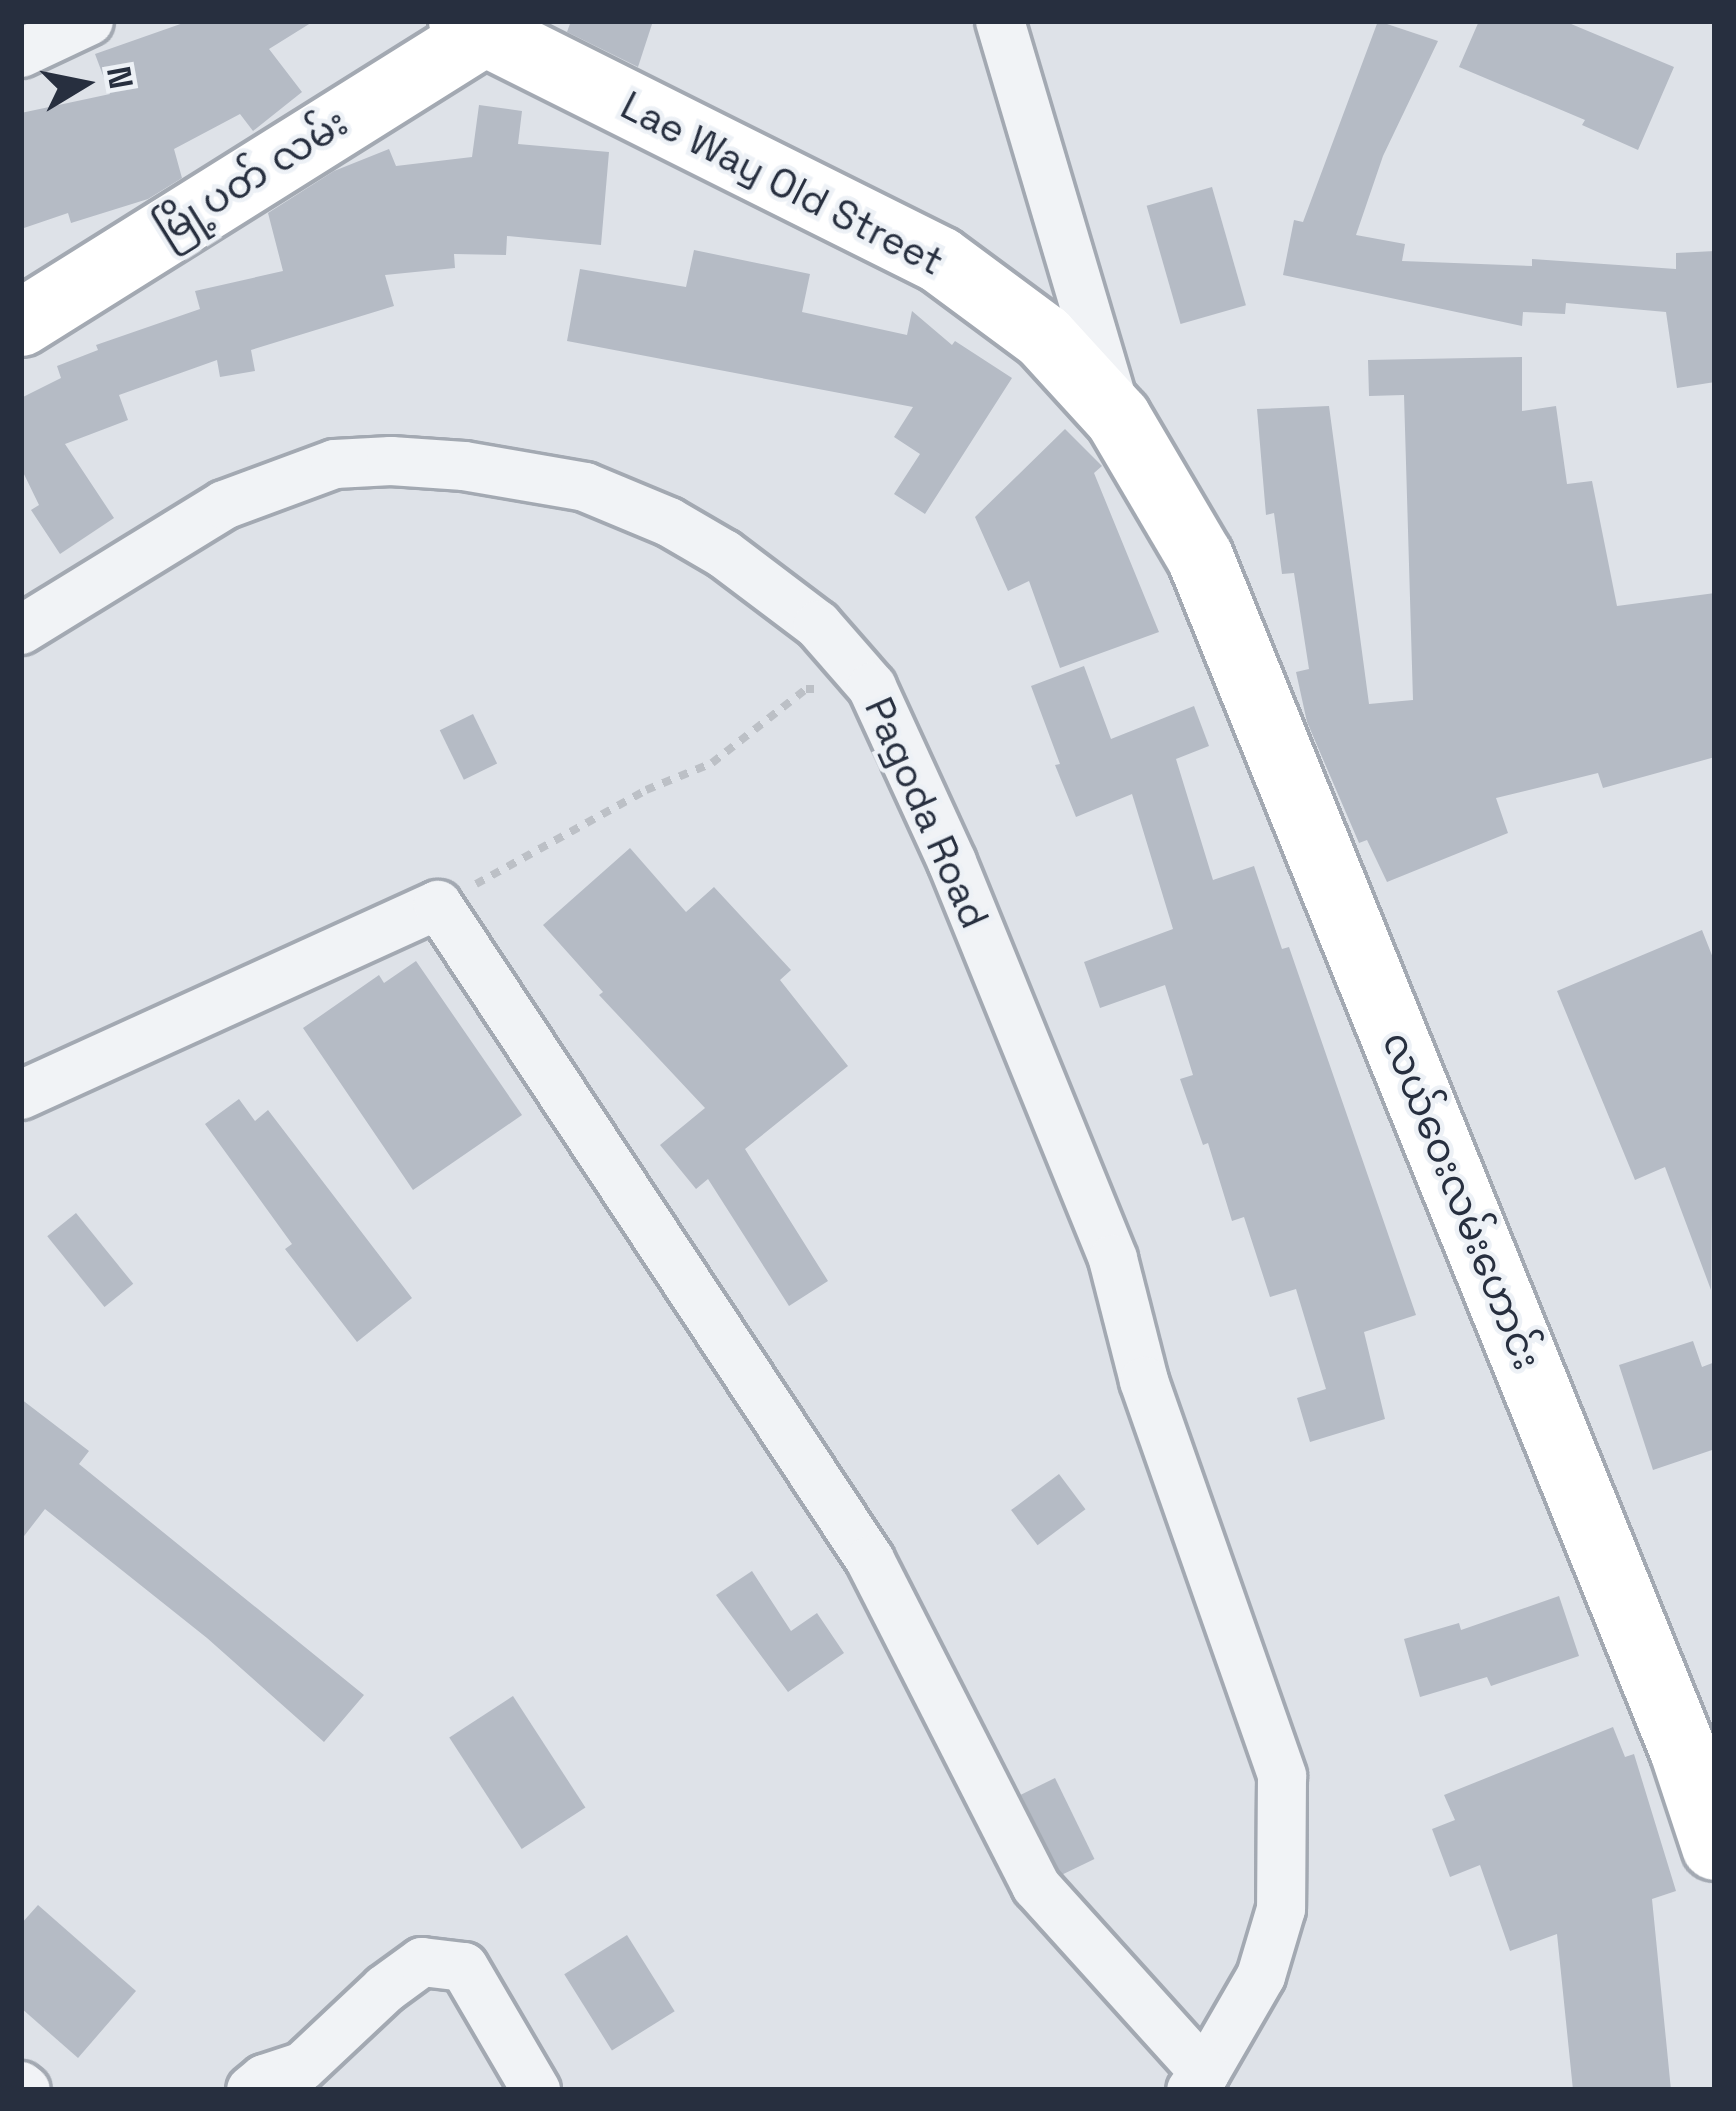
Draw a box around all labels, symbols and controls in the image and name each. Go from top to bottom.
north arrow [24,24,144,144]
text: N [97,63,142,92]
street label: Lae Way Old Street [613,82,951,286]
street label: မြို့ပတ် လမ်း [147,100,357,254]
street label: Pagoda Road [854,691,998,935]
street label: လယ်ဝေးလမ်းဟောင်း [1372,1025,1550,1377]

